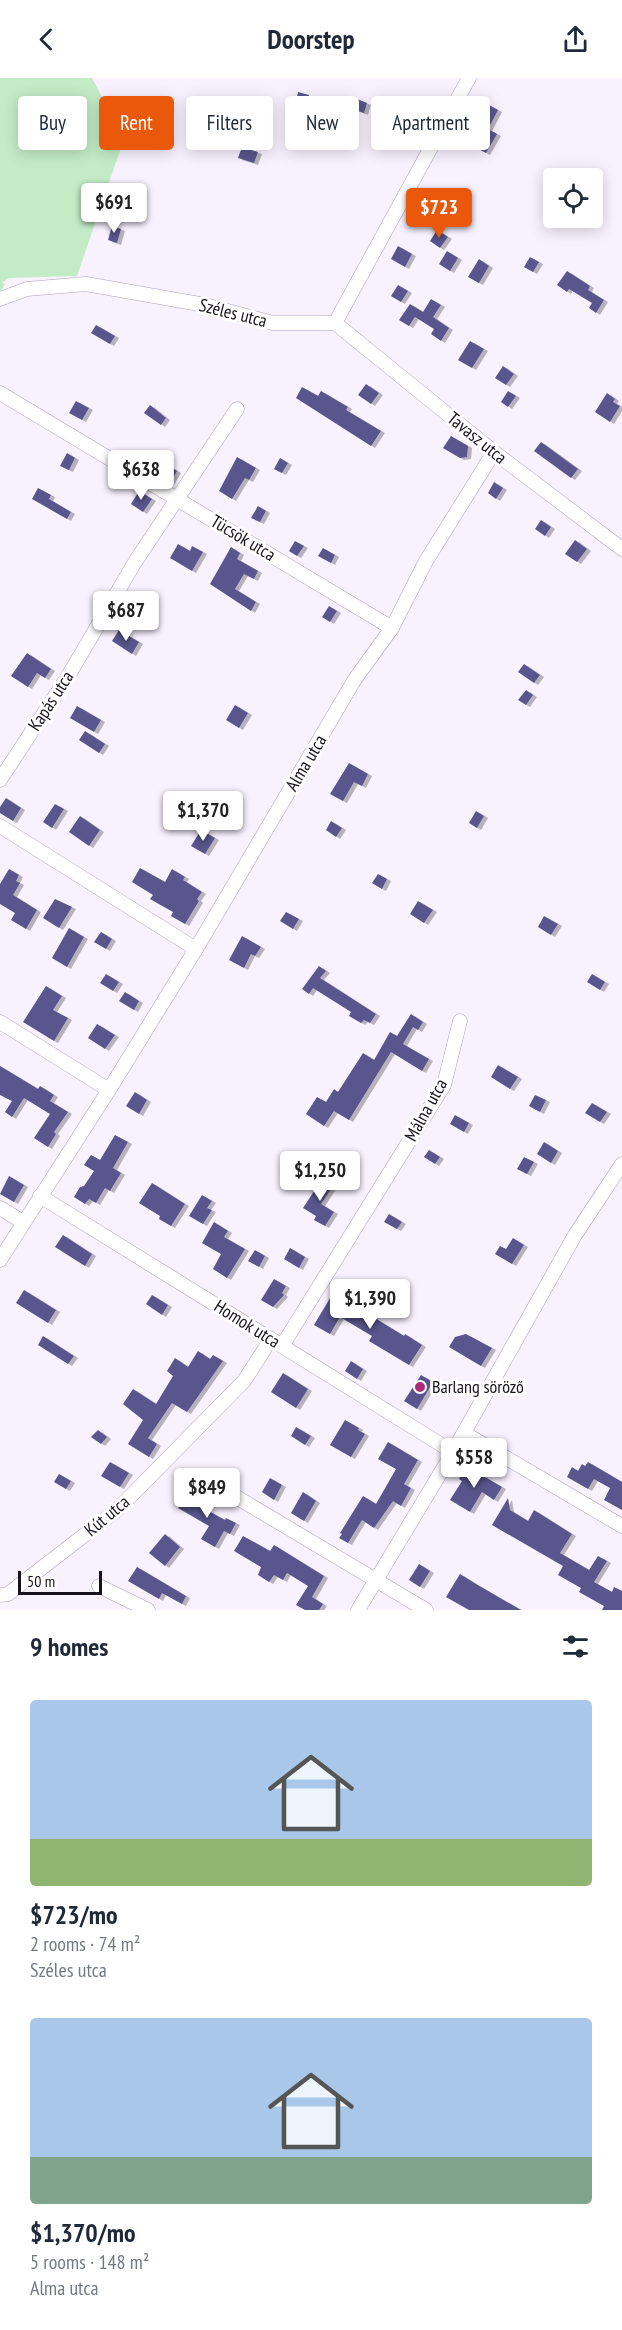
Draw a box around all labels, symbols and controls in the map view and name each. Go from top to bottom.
text: Doorstep [267,22,355,56]
icon: back [30,23,63,56]
icon: share [559,23,592,56]
chip: Buy [18,96,87,150]
chip: Rent [99,96,174,150]
chip: Filters [186,96,273,150]
chip: New [285,96,359,150]
chip: Apartment [371,96,490,150]
map controls [543,168,603,228]
button: locate [543,168,603,228]
pin: $691 [78,183,150,234]
pin: $723 [403,188,475,239]
text: $691 [95,189,133,215]
text: $723 [420,194,458,220]
street label: Széles utca [197,293,269,332]
street label: Tavasz utca [443,407,512,469]
pin: $638 [105,450,177,501]
text: $638 [122,456,160,482]
street label: Tücsök utca [207,509,280,566]
pin: $687 [90,591,162,642]
text: $687 [107,597,145,623]
street label: Kapás utca [23,666,78,735]
street label: Alma utca [280,730,331,795]
pin: $1,370 [154,791,252,842]
text: $1,370 [177,797,229,823]
street label: Málna utca [399,1074,452,1145]
pin: $1,250 [271,1151,369,1202]
text: $1,250 [294,1157,346,1183]
pin: $1,390 [321,1279,419,1330]
text: $1,390 [344,1285,396,1311]
street label: Homok utca [210,1294,285,1353]
place label: Barlang söröző [432,1375,524,1398]
marker: Barlang söröző [413,1380,427,1394]
pin: $558 [438,1438,510,1489]
text: $558 [455,1444,493,1470]
pin: $849 [171,1468,243,1519]
text: $849 [188,1474,226,1500]
street label: Kút utca [79,1490,134,1541]
scale bar [18,1568,102,1596]
text: 50 m [27,1571,55,1591]
text: 9 homes [30,1630,108,1663]
icon: filters [559,1630,592,1663]
icon: home [257,1739,365,1847]
text: $723/mo [30,1898,118,1931]
text: 2 rooms · 74 m² [30,1931,140,1957]
text: Széles utca [30,1957,107,1983]
icon: home [257,2057,365,2165]
text: $1,370/mo [30,2216,136,2249]
text: 5 rooms · 148 m² [30,2249,149,2275]
text: Alma utca [30,2275,99,2301]

